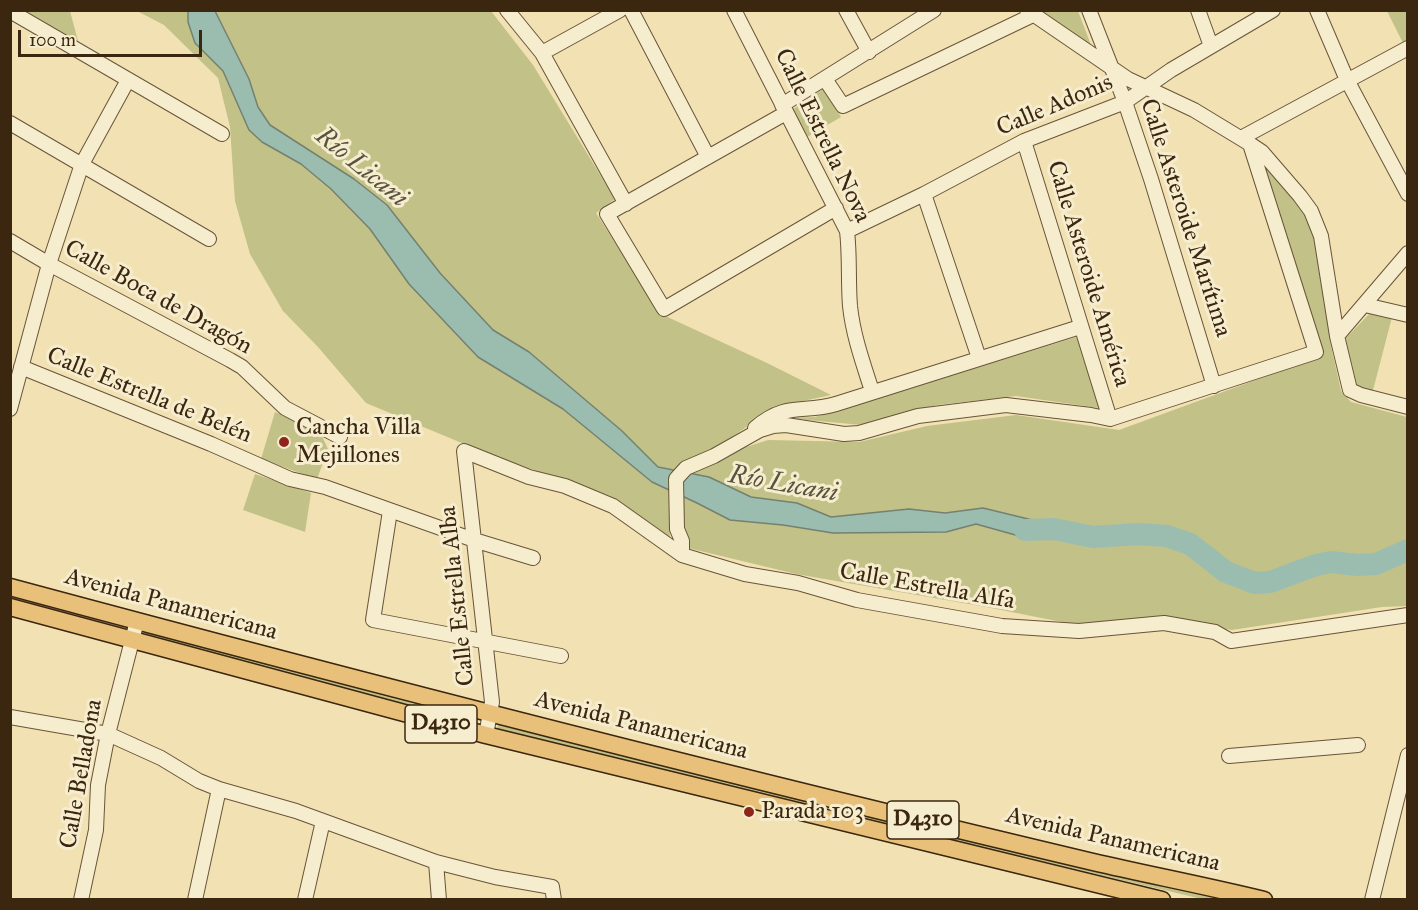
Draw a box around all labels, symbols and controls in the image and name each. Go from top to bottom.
scale bar [21,18,206,56]
text: 100 m [29,29,76,51]
street label: Calle Estrella Nova [767,44,877,228]
street label: Calle Adonis [993,69,1117,143]
street label: Calle Asteroide Marítima [1133,95,1237,341]
water label: Río Licani [308,121,414,215]
street label: Calle Asteroide América [1040,157,1136,391]
street label: Calle Boca de Dragón [59,235,257,361]
street label: Calle Estrella de Belén [42,342,256,450]
place label: Cancha Villa Mejillones [296,414,421,470]
marker: Cancha Villa Mejillones [277,435,291,449]
water label: Río Licani [726,460,840,510]
street label: Calle Estrella Alba [434,505,482,687]
street label: Calle Estrella Alfa [837,557,1017,617]
street label: Avenida Panamericana [62,563,280,647]
street label: Avenida Panamericana [531,686,751,766]
street label: Calle Belladona [55,697,109,851]
road number: D4310 [405,705,477,743]
place label: Parada 103 [761,798,864,826]
road number: D4310 [887,801,959,839]
street label: Avenida Panamericana [1003,801,1223,879]
marker: Parada 103 [742,805,756,819]

